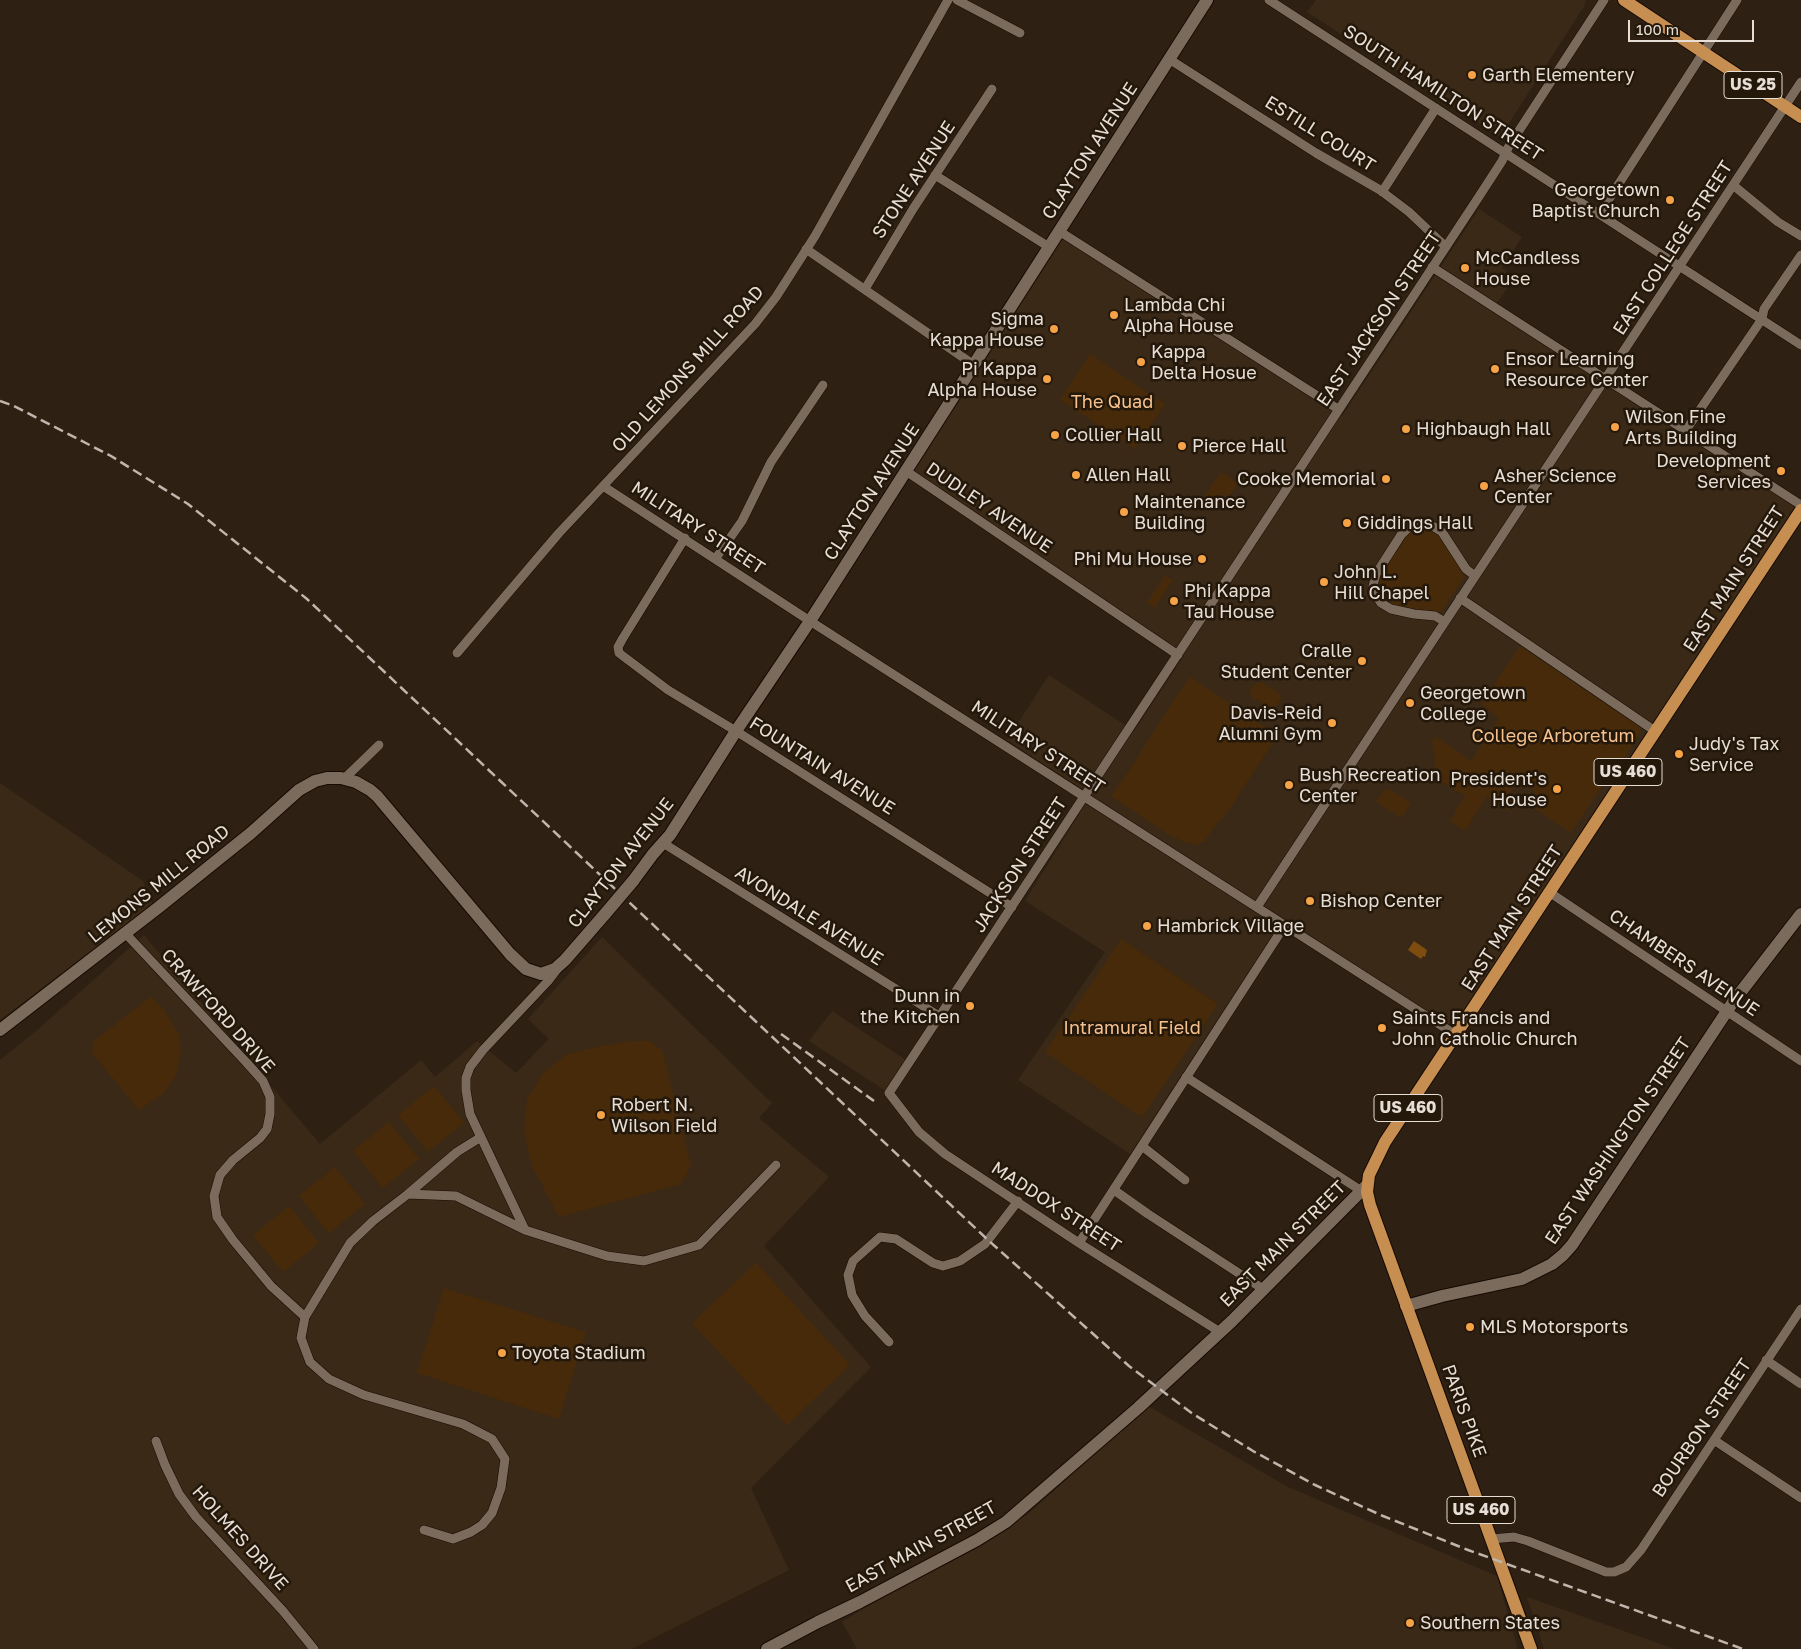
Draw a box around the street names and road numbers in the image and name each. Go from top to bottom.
street label: SOUTH HAMILTON STREET [1339,20,1547,166]
road number: US 25 [1724,72,1782,98]
street label: CLAYTON AVENUE [1038,78,1142,224]
street label: ESTILL COURT [1261,91,1379,177]
street label: STONE AVENUE [868,117,960,243]
street label: EAST COLLEGE STREET [1609,157,1737,339]
street label: EAST JACKSON STREET [1312,227,1446,411]
street label: OLD LEMONS MILL ROAD [608,281,768,457]
street label: CLAYTON AVENUE [820,419,924,565]
street label: DUDLEY AVENUE [922,458,1056,558]
street label: MILITARY STREET [627,477,769,579]
street label: EAST MAIN STREET [1679,502,1789,656]
street label: MILITARY STREET [967,696,1109,798]
street label: FOUNTAIN AVENUE [745,712,899,820]
road number: US 460 [1594,759,1662,786]
street label: JACKSON STREET [968,793,1072,937]
street label: CLAYTON AVENUE [564,794,678,932]
street label: LEMONS MILL ROAD [84,820,234,948]
street label: EAST MAIN STREET [1457,841,1567,995]
street label: AVONDALE AVENUE [731,862,887,970]
street label: CHAMBERS AVENUE [1605,905,1763,1021]
street label: CRAWFORD DRIVE [157,944,279,1078]
street label: EAST WASHINGTON STREET [1541,1033,1695,1249]
road number: US 460 [1374,1094,1442,1122]
street label: MADDOX STREET [987,1157,1125,1257]
street label: EAST MAIN STREET [1216,1177,1350,1311]
street label: BOURBON STREET [1648,1355,1756,1501]
street label: PARIS PIKE [1437,1362,1491,1460]
street label: HOLMES DRIVE [187,1481,293,1595]
road number: US 460 [1447,1496,1515,1524]
street label: EAST MAIN STREET [842,1497,1000,1597]

